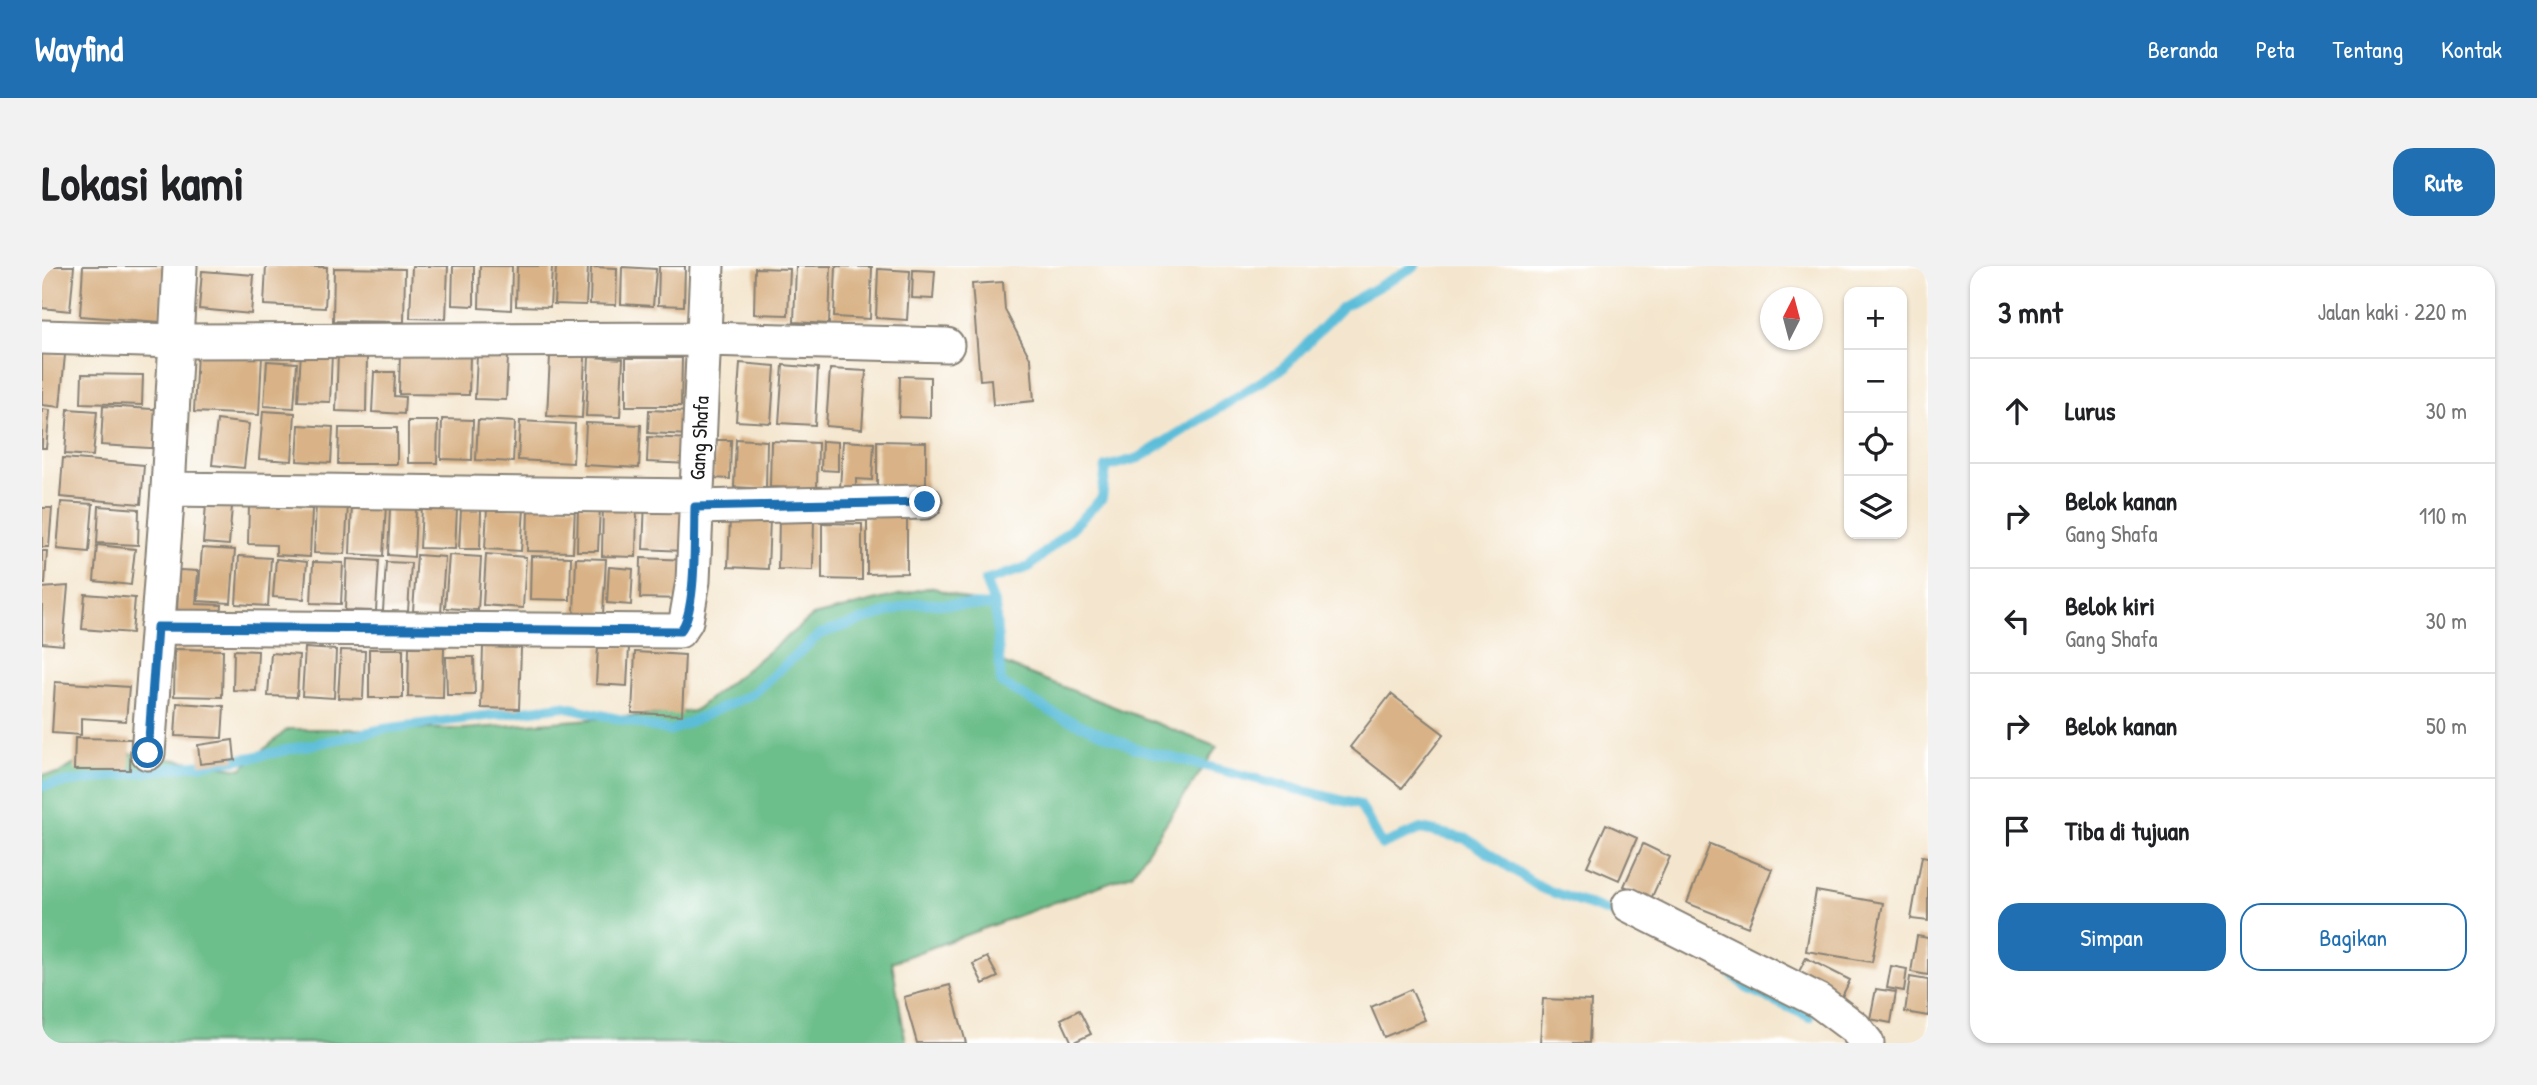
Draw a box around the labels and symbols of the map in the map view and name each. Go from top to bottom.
north arrow [1760,287,1823,350]
street label: Gang Shafa [682,395,716,481]
route end [909,486,940,517]
route start [132,737,163,768]

